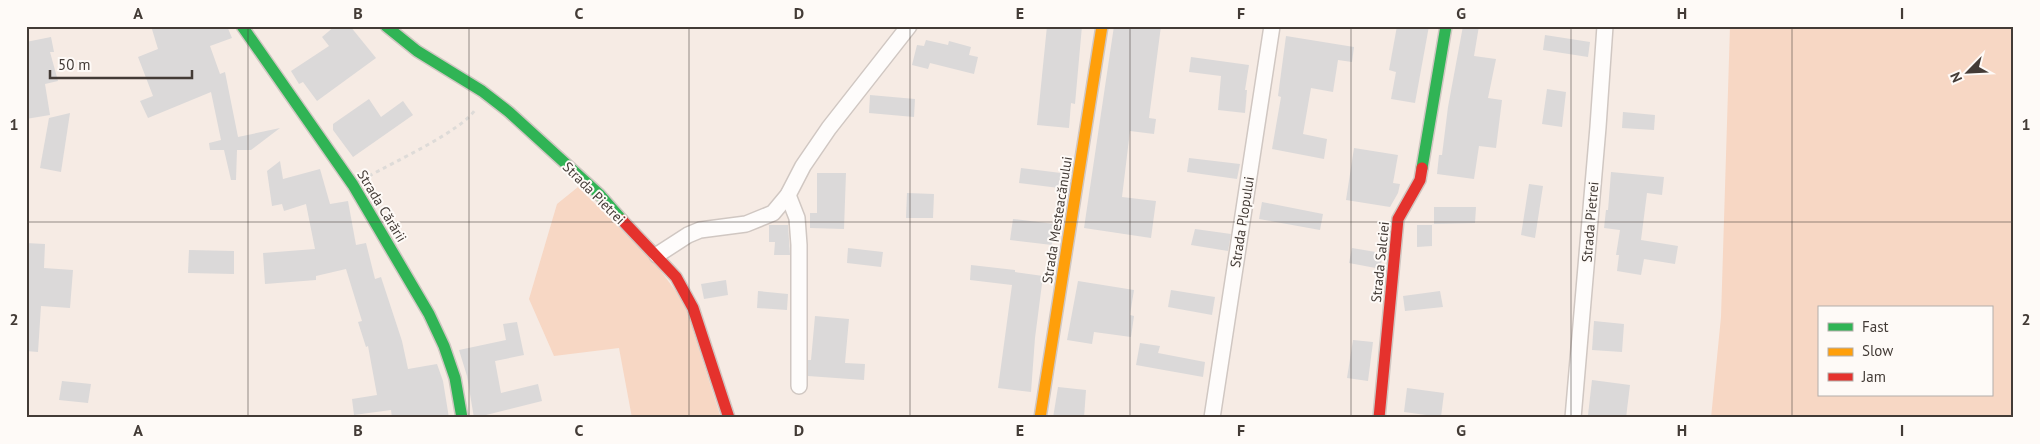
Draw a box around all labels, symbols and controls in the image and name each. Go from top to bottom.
text: A [133,3,143,23]
text: B [353,3,363,23]
text: C [575,3,584,23]
text: D [794,3,804,23]
text: E [1016,3,1024,23]
text: F [1237,3,1245,23]
text: G [1456,3,1466,23]
text: H [1677,3,1687,23]
text: I [1900,3,1904,23]
scale bar [50,48,192,80]
north arrow [1942,48,1992,98]
text: 50 m [58,55,91,74]
text: N [1946,69,1966,85]
text: 1 [9,114,19,134]
text: 1 [2021,114,2031,134]
street label: Strada Mesteacănului [1038,155,1076,285]
street label: Strada Pietrei [559,158,629,228]
street label: Strada Cărării [353,167,411,245]
street label: Strada Plopului [1226,175,1258,269]
street label: Strada Pietrei [1577,181,1603,263]
street label: Strada Salciei [1367,221,1393,303]
legend [1818,306,1992,396]
text: 2 [9,309,19,329]
text: 2 [2021,309,2031,329]
text: Fast [1862,317,1889,336]
text: Slow [1862,341,1893,360]
text: Jam [1861,367,1886,386]
text: A [133,420,143,440]
text: B [353,420,363,440]
text: C [575,420,584,440]
text: D [794,420,804,440]
text: E [1016,420,1024,440]
text: F [1237,420,1245,440]
text: G [1456,420,1466,440]
text: H [1677,420,1687,440]
text: I [1900,420,1904,440]

